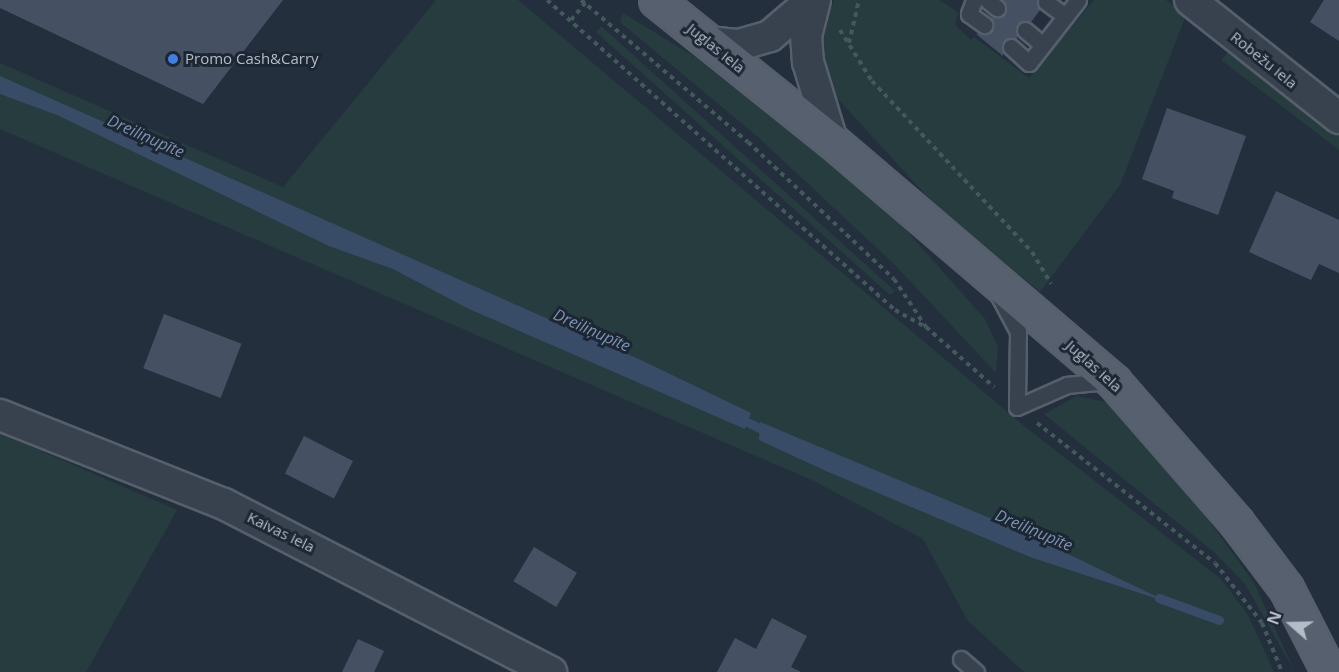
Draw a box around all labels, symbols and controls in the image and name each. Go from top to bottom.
street label: Juglas iela [684,19,748,77]
street label: Robežu iela [1227,28,1301,92]
place label: Promo Cash&Carry [185,50,319,68]
marker: Promo Cash&Carry [166,52,180,66]
water label: Dreiliņupīte [105,111,187,161]
water label: Dreiliņupīte [551,305,633,355]
street label: Juglas iela [1062,336,1126,396]
water label: Dreiliņupīte [992,505,1076,555]
street label: Kaivas iela [244,508,318,556]
north arrow [1261,594,1321,654]
text: N [1262,608,1287,628]

